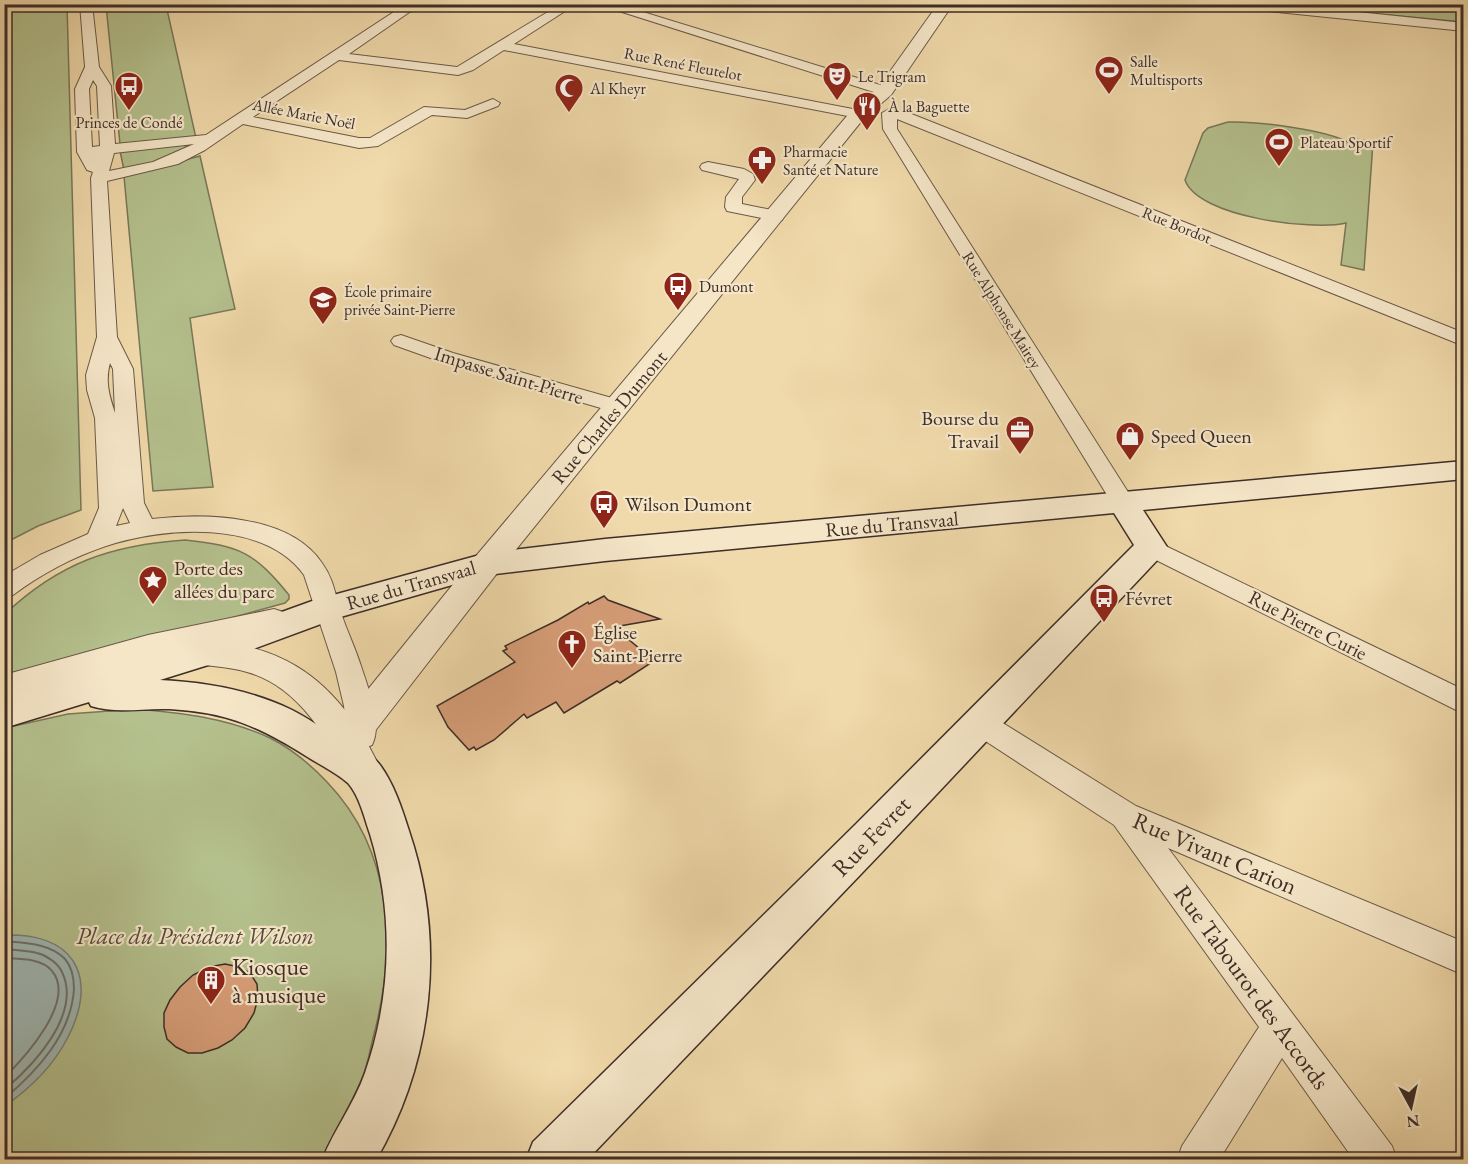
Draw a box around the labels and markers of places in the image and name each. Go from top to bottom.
place label: Salle Multisports [1130,51,1203,90]
sports icon: Salle Multisports [1093,54,1125,96]
theatre icon: Le Trigram [821,60,853,102]
place label: Le Trigram [858,66,927,87]
bus stop icon: Princes de Condé [113,70,145,112]
mosque icon: Al Kheyr [553,72,585,114]
place label: Al Kheyr [589,78,646,99]
restaurant icon: À la Baguette [851,90,883,132]
place label: À la Baguette [887,96,969,117]
place label: Princes de Condé [76,112,182,133]
sports icon: Plateau Sportif [1263,126,1295,168]
place label: Plateau Sportif [1300,132,1393,153]
place label: Pharmacie Santé et Nature [783,141,878,180]
pharmacy icon: Pharmacie Santé et Nature [746,144,778,186]
bus stop icon: Dumont [662,270,694,312]
place label: Dumont [699,276,753,297]
place label: École primaire privée Saint-Pierre [344,281,455,320]
school or university icon: École primaire privée Saint-Pierre [307,284,339,326]
place label: Bourse du Travail [921,405,999,454]
office icon: Bourse du Travail [1004,414,1036,456]
shop icon: Speed Queen [1114,420,1146,462]
place label: Speed Queen [1151,423,1252,449]
bus stop icon: Wilson Dumont [588,488,620,530]
place label: Wilson Dumont [625,491,752,517]
place label: Porte des allées du parc [174,555,275,604]
place icon: Porte des allées du parc [137,564,169,606]
bus stop icon: Févret [1088,582,1120,624]
place label: Févret [1125,585,1173,611]
place label: Église Saint-Pierre [593,619,683,668]
church icon: Église Saint-Pierre [556,628,588,670]
place label: Kiosque à musique [232,951,326,1010]
building icon: Kiosque à musique [195,964,227,1006]

